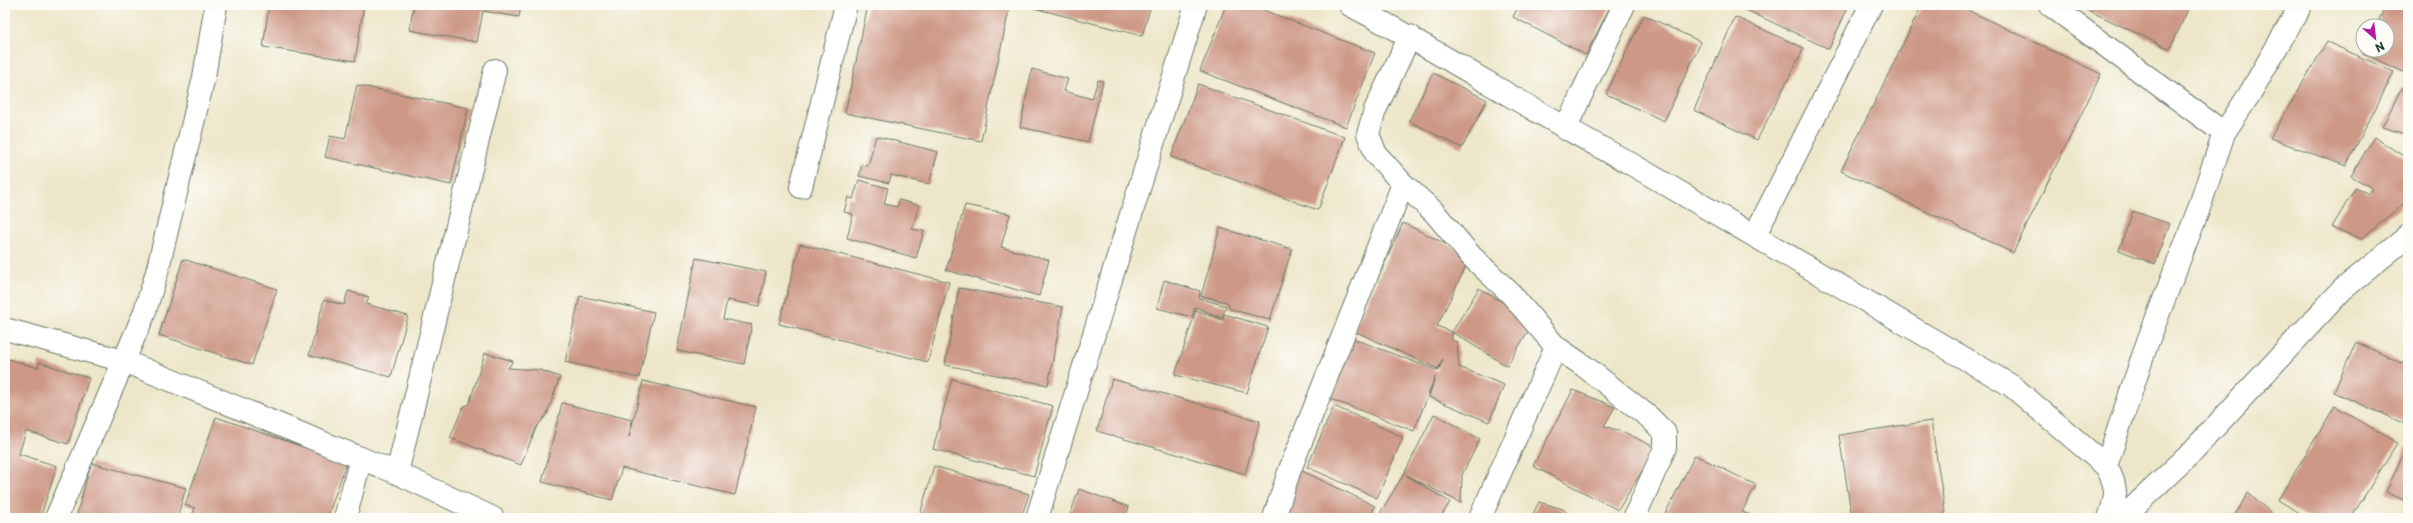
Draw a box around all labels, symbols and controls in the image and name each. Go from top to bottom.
north arrow [2355,18,2395,58]
text: N [2372,38,2388,57]

